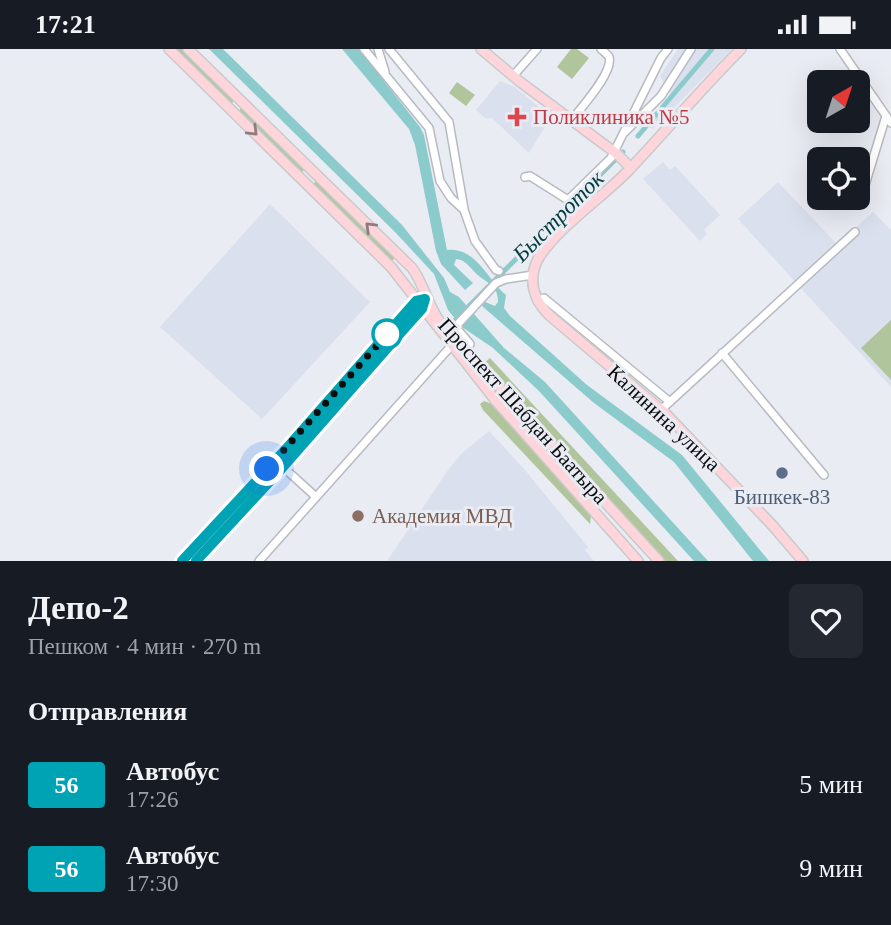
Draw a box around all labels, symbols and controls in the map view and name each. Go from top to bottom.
text: 17:21 [35,10,96,39]
north arrow [807,70,870,133]
map controls [807,70,870,210]
place label: Поликлиника №5 [533,105,690,129]
marker: Поликлиника №5 [507,107,527,127]
one-way arrow [245,123,258,136]
button: locate [807,147,870,210]
water label: Быстроток [507,166,609,268]
one-way arrow [365,222,378,235]
street label: Проспект Шабдан Баатыра [433,313,613,509]
unlabelled marker [372,319,402,349]
street label: Калинина улица [603,360,726,477]
your location [249,451,284,486]
marker: Бишкек-83 [774,465,790,481]
place label: Бишкек-83 [734,485,830,509]
place label: Академия МВД [372,504,512,528]
marker: Академия МВД [350,508,366,524]
button: heart [789,584,863,658]
text: Депо-2 [28,590,129,626]
text: Пешком · 4 мин · 270 m [28,634,261,659]
text: Отправления [28,697,187,726]
text: Автобус [126,757,219,786]
text: 5 мин [799,770,863,799]
text: 56 [55,772,79,798]
text: 17:26 [126,787,178,812]
text: Автобус [126,841,219,870]
text: 9 мин [799,854,863,883]
text: 56 [55,856,79,882]
text: 17:30 [126,871,178,896]

